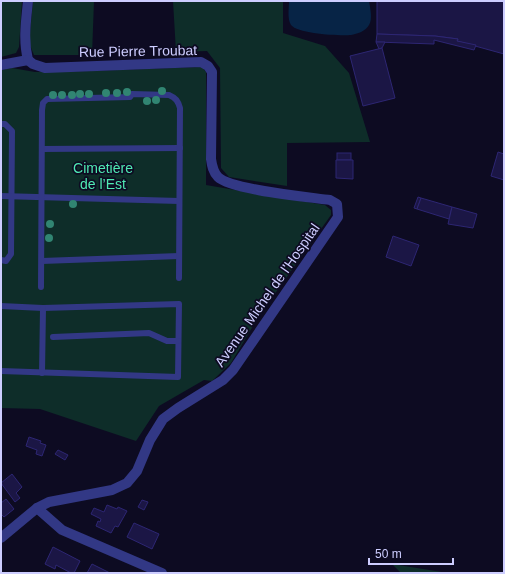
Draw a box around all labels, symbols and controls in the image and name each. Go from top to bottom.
street label: Rue Pierre Troubat [79,42,197,60]
park label: Cimetière de l’Est [73,160,133,192]
street label: Avenue Michel de l'Hospital [211,220,323,370]
scale bar [369,540,453,566]
text: 50 m [375,547,402,561]

